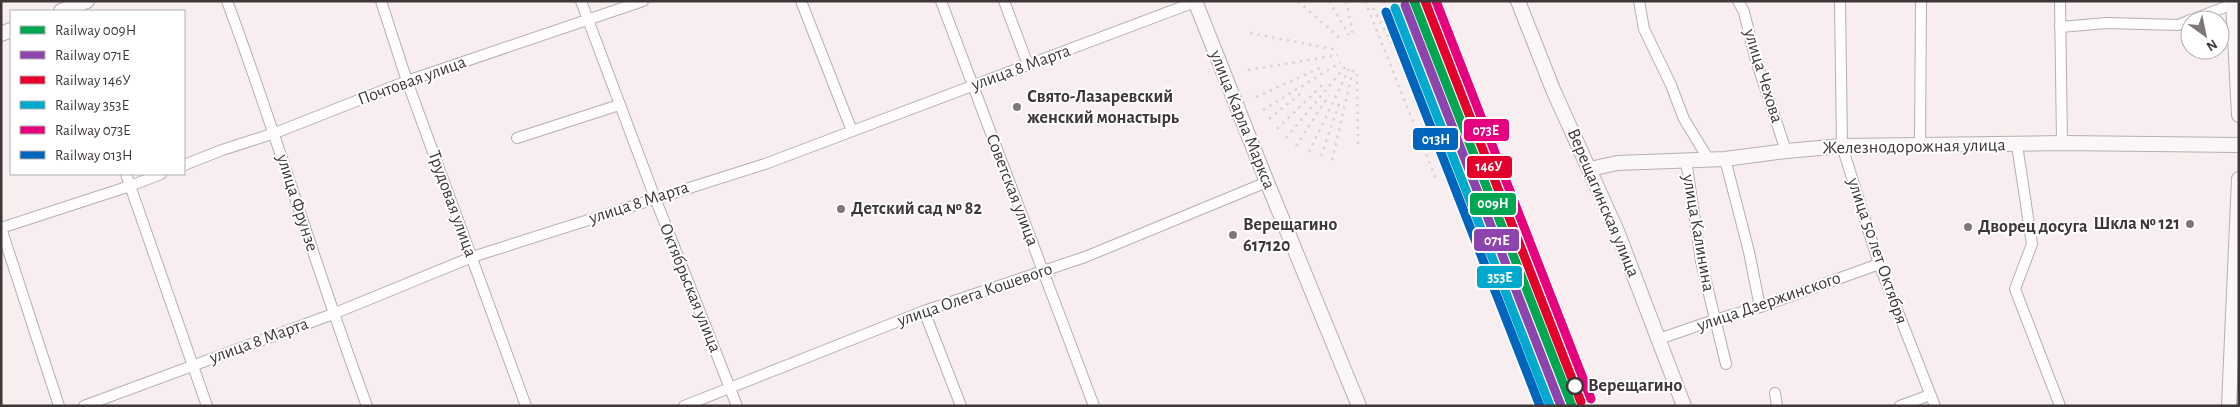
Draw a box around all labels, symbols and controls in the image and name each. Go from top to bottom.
legend [10,10,185,175]
north arrow [2180,10,2230,60]
text: Railway 009Н [55,23,136,38]
street label: улица Чехова [1740,26,1786,125]
text: N [2204,37,2219,54]
street label: улица 8 Марта [968,42,1073,95]
street label: улица Карла Маркса [1206,47,1278,192]
text: Railway 071Е [55,48,130,63]
street label: Почтовая улица [355,53,469,109]
text: Railway 146У [55,73,131,88]
place label: Свято-Лазаревский женский монастырь [1027,88,1180,127]
text: Railway 353Е [55,98,129,113]
marker: Свято-Лазаревский женский монастырь [1011,101,1023,113]
line badge: 073Е [1463,118,1510,142]
text: Railway 073Е [55,123,131,138]
text: 073Е [1472,124,1500,138]
street label: Верещагинская улица [1564,126,1642,280]
line badge: 013Н [1412,127,1459,151]
street label: Советская улица [982,131,1042,249]
text: 013Н [1422,133,1450,147]
street label: Железнодорожная улица [1822,136,2006,158]
text: Railway 013Н [55,148,133,163]
street label: Трудовая улица [424,148,480,260]
street label: улица Фрунзе [273,151,321,254]
line badge: 146У [1466,155,1513,179]
text: 146У [1475,160,1503,174]
street label: улица Калинина [1679,172,1717,293]
street label: улица 50 лет Октября [1843,175,1911,326]
street label: улица 8 Марта [586,178,691,228]
line badge: 009Н [1469,192,1517,216]
text: 009Н [1477,197,1509,211]
place label: Детский сад № 82 [851,200,982,218]
marker: Детский сад № 82 [835,203,847,215]
place label: Шкла № 121 [2093,215,2180,233]
place label: Верещагино 617120 [1243,216,1337,255]
place label: Дворец досуга [1978,218,2088,236]
marker: Шкла № 121 [2184,218,2196,230]
street label: Октябрьская улица [656,220,725,355]
marker: Дворец досуга [1962,221,1974,233]
line badge: 071Е [1473,228,1520,252]
marker: Верещагино 617120 [1227,229,1239,241]
text: 071Е [1484,234,1510,248]
street label: улица Олега Кошевого [894,260,1055,330]
line badge: 353Е [1476,265,1523,289]
street label: улица Дзержинского [1694,269,1843,335]
text: 353Е [1487,271,1513,285]
street label: улица 8 Марта [206,315,311,368]
marker: Верещагино [1566,377,1584,395]
place label: Верещагино [1588,377,1682,395]

